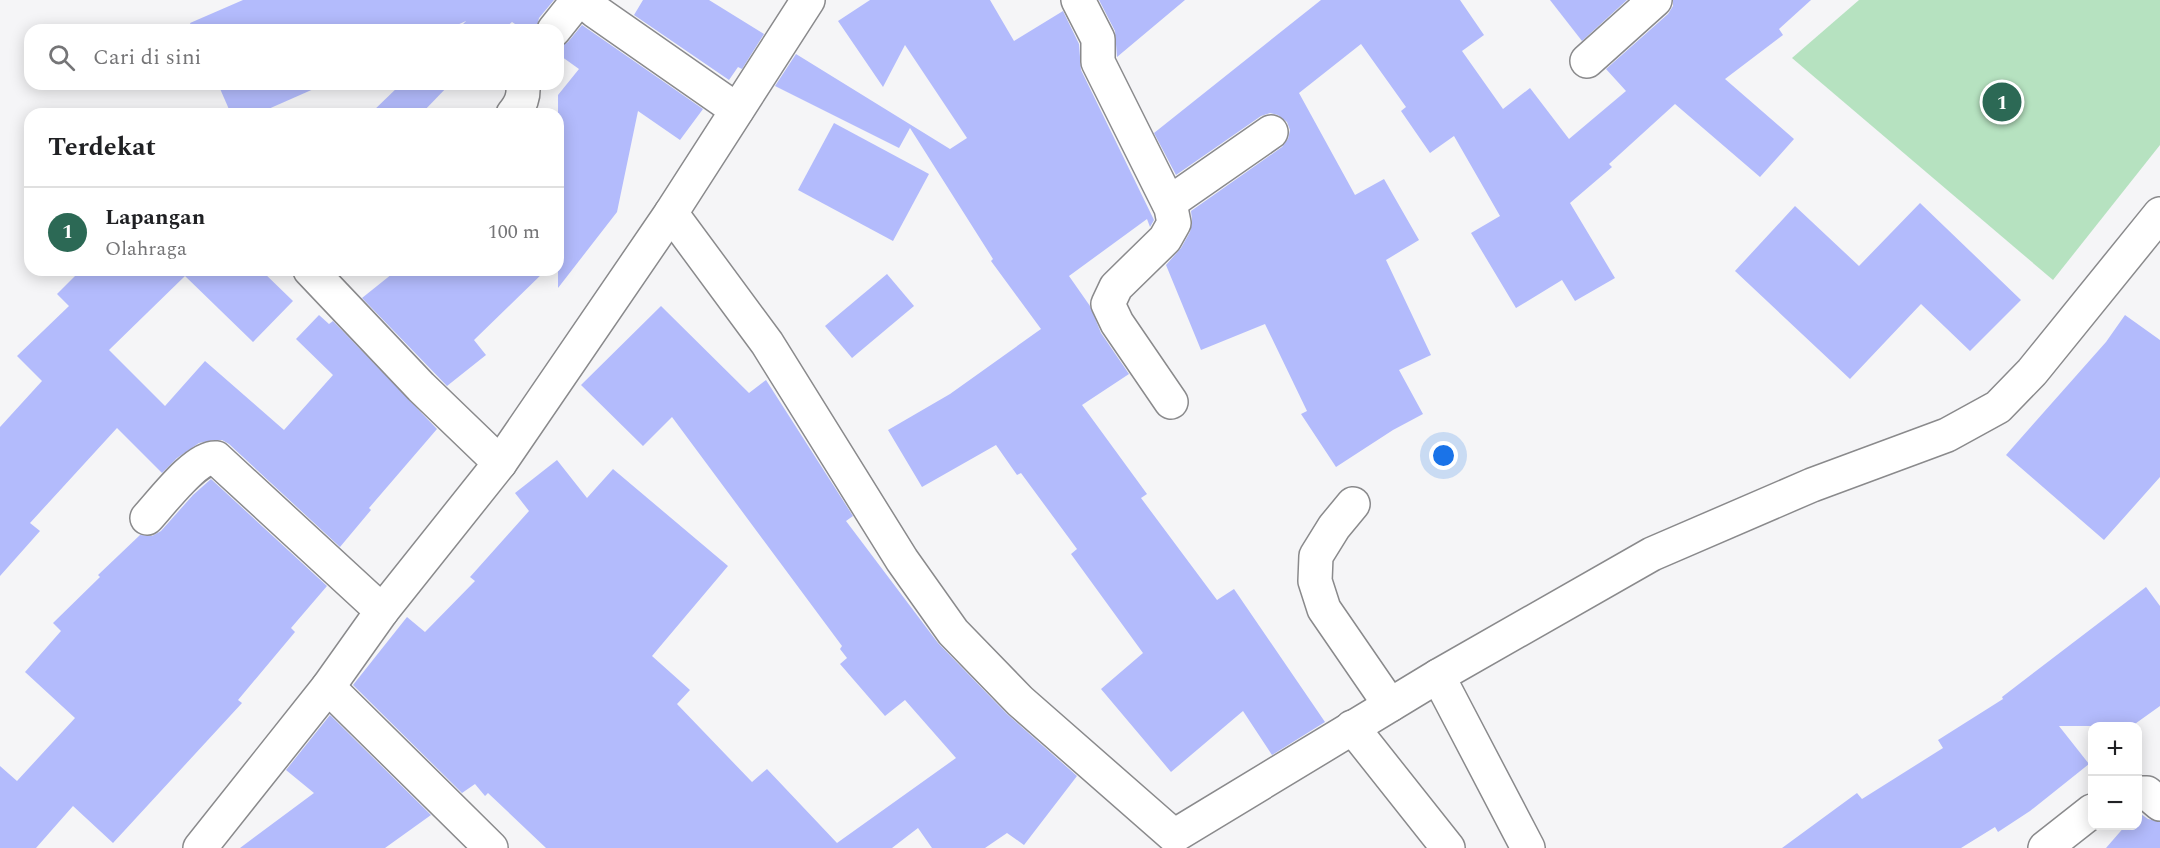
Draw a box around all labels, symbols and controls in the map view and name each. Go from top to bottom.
search box [24,24,564,90]
icon: search [45,41,78,74]
text: Cari di sini [93,41,202,74]
pin: 1 [1982,80,2022,124]
text: Terdekat [48,127,156,167]
text: Lapangan [105,201,205,234]
text: 1 [62,217,73,247]
text: 100 m [488,217,540,247]
text: Olahraga [105,234,187,264]
your location [1429,441,1458,470]
map controls [2088,722,2142,830]
button: + [2088,722,2142,776]
button: − [2088,776,2142,830]

